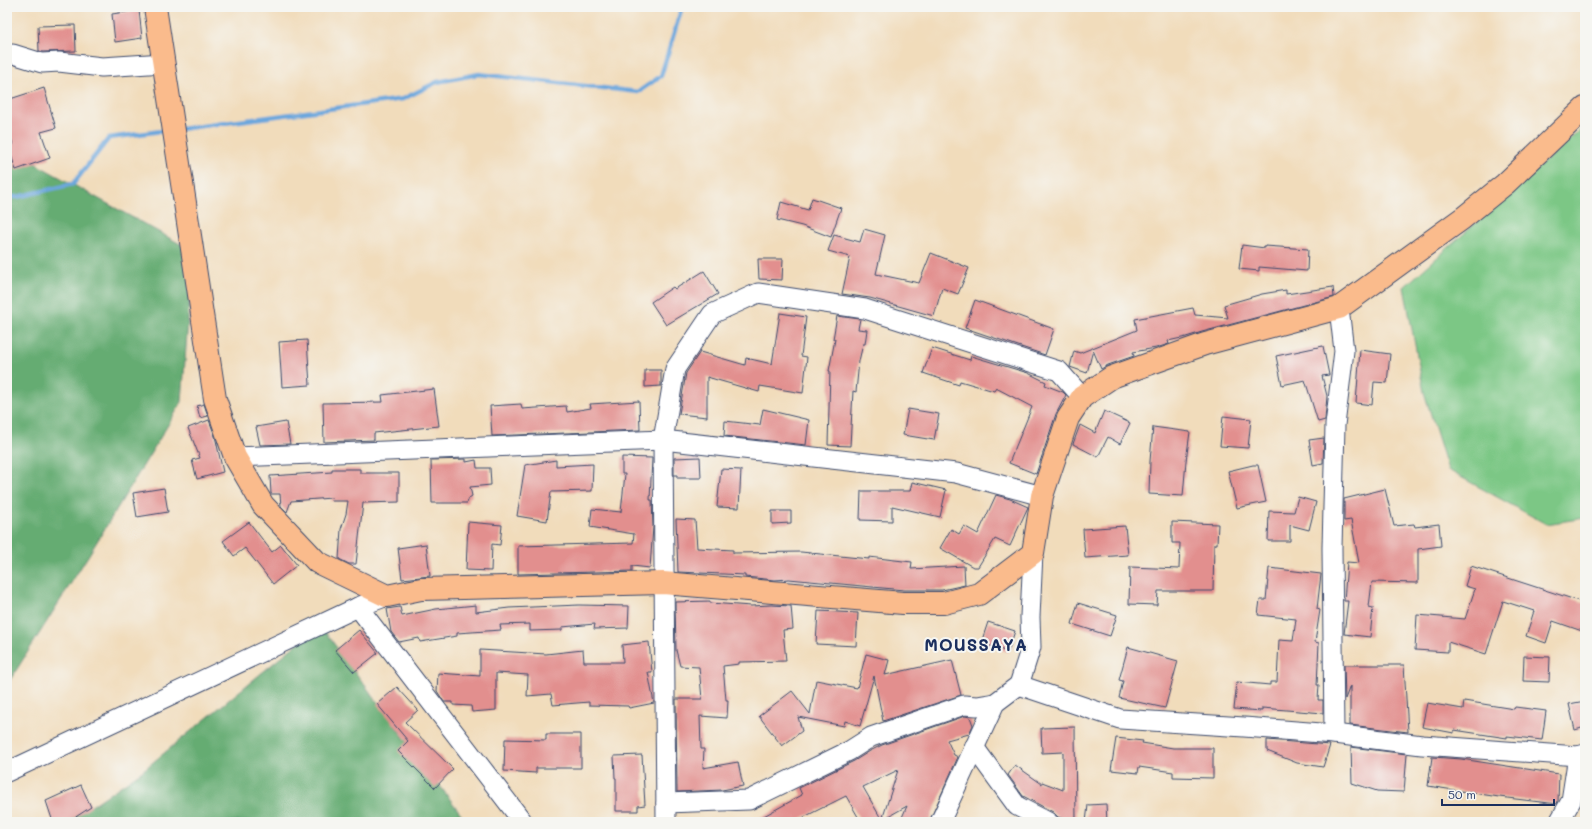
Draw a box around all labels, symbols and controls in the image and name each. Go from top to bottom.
district label: MOUSSAYA [924,633,1028,655]
scale bar [1442,781,1554,807]
text: 50 m [1448,786,1476,802]

